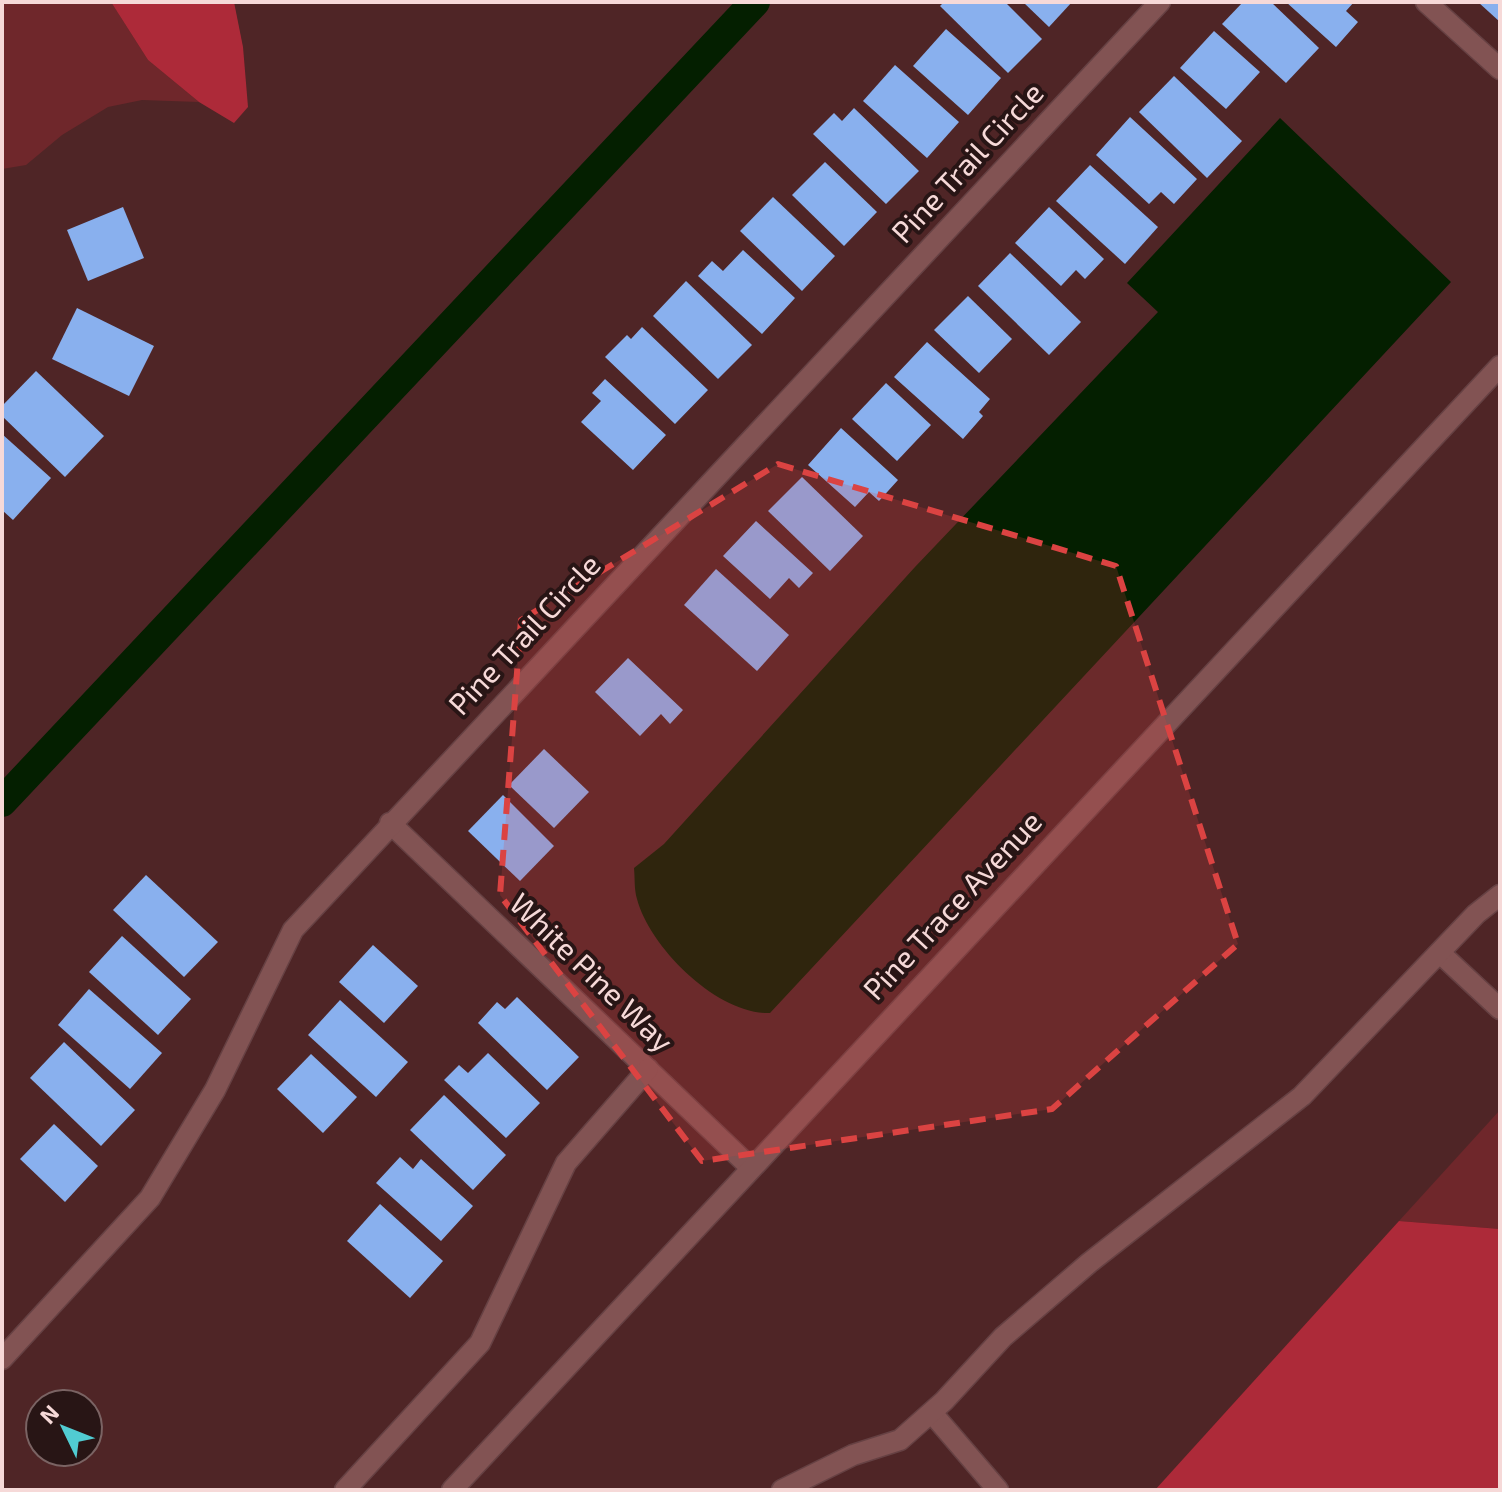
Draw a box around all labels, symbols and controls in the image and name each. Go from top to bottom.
street label: Pine Trail Circle [883,74,1050,249]
street label: Pine Trail Circle [440,546,607,721]
street label: Pine Trace Avenue [855,803,1048,1006]
street label: White Pine Way [503,885,682,1059]
north arrow [24,1388,104,1468]
text: N [34,1399,64,1428]

